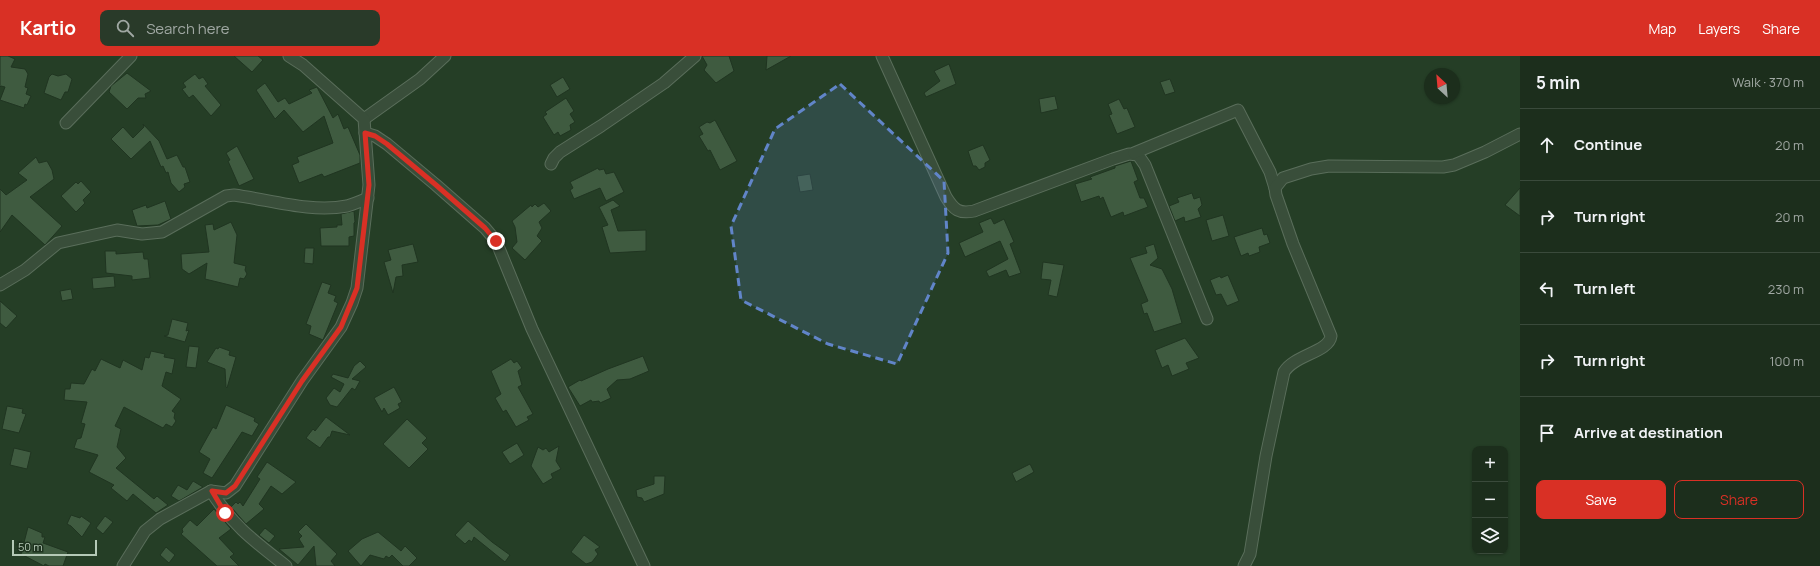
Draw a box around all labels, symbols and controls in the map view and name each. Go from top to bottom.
search box [100,10,380,46]
text: Kartio [20,15,76,41]
icon: search [114,17,136,39]
text: Search here [146,18,230,39]
text: Map [1648,19,1676,38]
text: Layers [1698,19,1740,38]
text: Share [1762,19,1800,38]
north arrow [1424,68,1460,104]
text: 5 min [1536,71,1580,94]
text: Walk · 370 m [1732,73,1804,91]
icon: ahead [1536,134,1558,156]
text: Continue [1574,134,1642,155]
text: 20 m [1775,136,1804,154]
icon: right [1536,206,1558,228]
text: Turn right [1574,206,1645,227]
text: 20 m [1775,208,1804,226]
route end [487,232,505,250]
icon: left [1536,278,1558,300]
text: Turn left [1574,278,1636,299]
text: 230 m [1768,280,1804,298]
icon: right [1536,350,1558,372]
text: Turn right [1574,350,1645,371]
text: 100 m [1769,352,1804,370]
icon: arrive [1536,422,1558,444]
text: Arrive at destination [1574,422,1723,443]
map controls [1472,446,1508,554]
button: + [1472,446,1508,482]
button: Save [1536,480,1666,519]
button: Share [1674,480,1804,519]
button: − [1472,482,1508,518]
route start [216,504,234,522]
button: layers [1472,518,1508,554]
scale bar [12,538,97,557]
text: 50 m [18,539,43,554]

